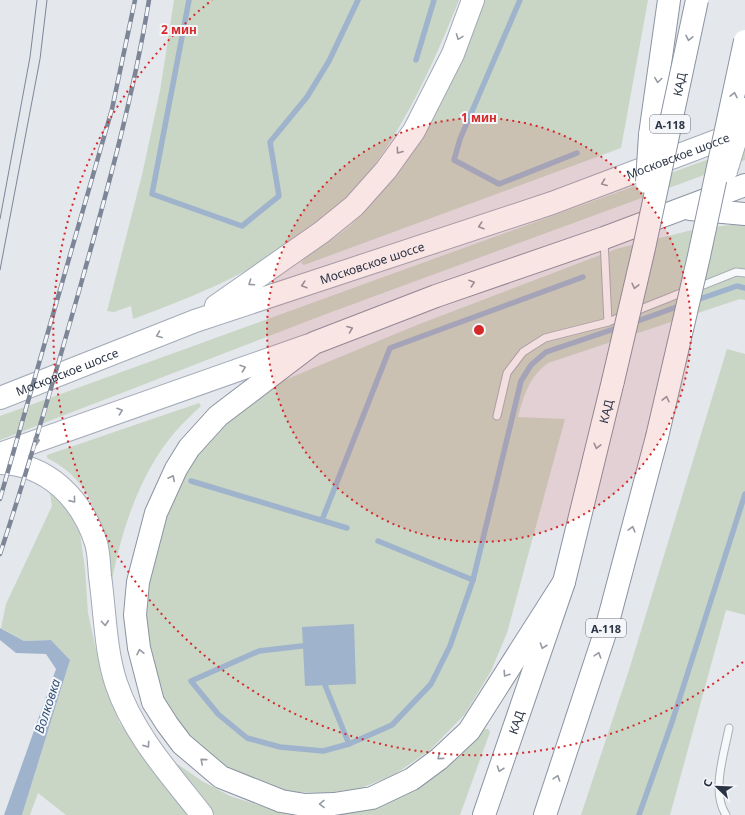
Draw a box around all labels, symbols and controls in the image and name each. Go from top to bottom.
text: 2 мин [161,21,197,38]
one-way arrow [456,33,464,40]
one-way arrow [685,35,693,41]
street label: КАД [668,71,690,98]
one-way arrow [654,77,663,83]
one-way arrow [729,92,737,98]
text: 1 мин [461,109,497,126]
road number: А-118 [650,115,690,133]
street label: Московское шоссе [624,128,732,183]
one-way arrow [397,147,404,154]
one-way arrow [600,179,607,187]
one-way arrow [478,222,485,230]
street label: Московское шоссе [317,237,427,288]
one-way arrow [248,278,255,285]
one-way arrow [301,280,308,288]
one-way arrow [468,280,475,288]
one-way arrow [631,283,640,290]
centre of rings [472,323,486,337]
one-way arrow [347,325,354,333]
one-way arrow [155,331,162,339]
street label: Московское шоссе [13,343,121,399]
one-way arrow [239,365,246,373]
one-way arrow [661,395,669,402]
street label: КАД [595,397,617,425]
one-way arrow [116,408,123,416]
one-way arrow [33,437,40,445]
one-way arrow [594,443,602,449]
one-way arrow [167,475,175,482]
one-way arrow [69,495,76,502]
one-way arrow [627,526,636,533]
road number: А-118 [586,619,626,637]
one-way arrow [100,620,109,626]
one-way arrow [539,642,547,649]
one-way arrow [136,649,145,655]
one-way arrow [593,651,602,658]
one-way arrow [503,670,510,677]
water label: Волковка [30,676,64,736]
street label: КАД [504,708,528,736]
one-way arrow [142,740,149,747]
one-way arrow [438,753,445,760]
one-way arrow [200,759,208,766]
one-way arrow [497,765,505,772]
north arrow [697,767,737,807]
one-way arrow [552,775,561,782]
text: С [699,777,716,789]
one-way arrow [319,800,325,809]

